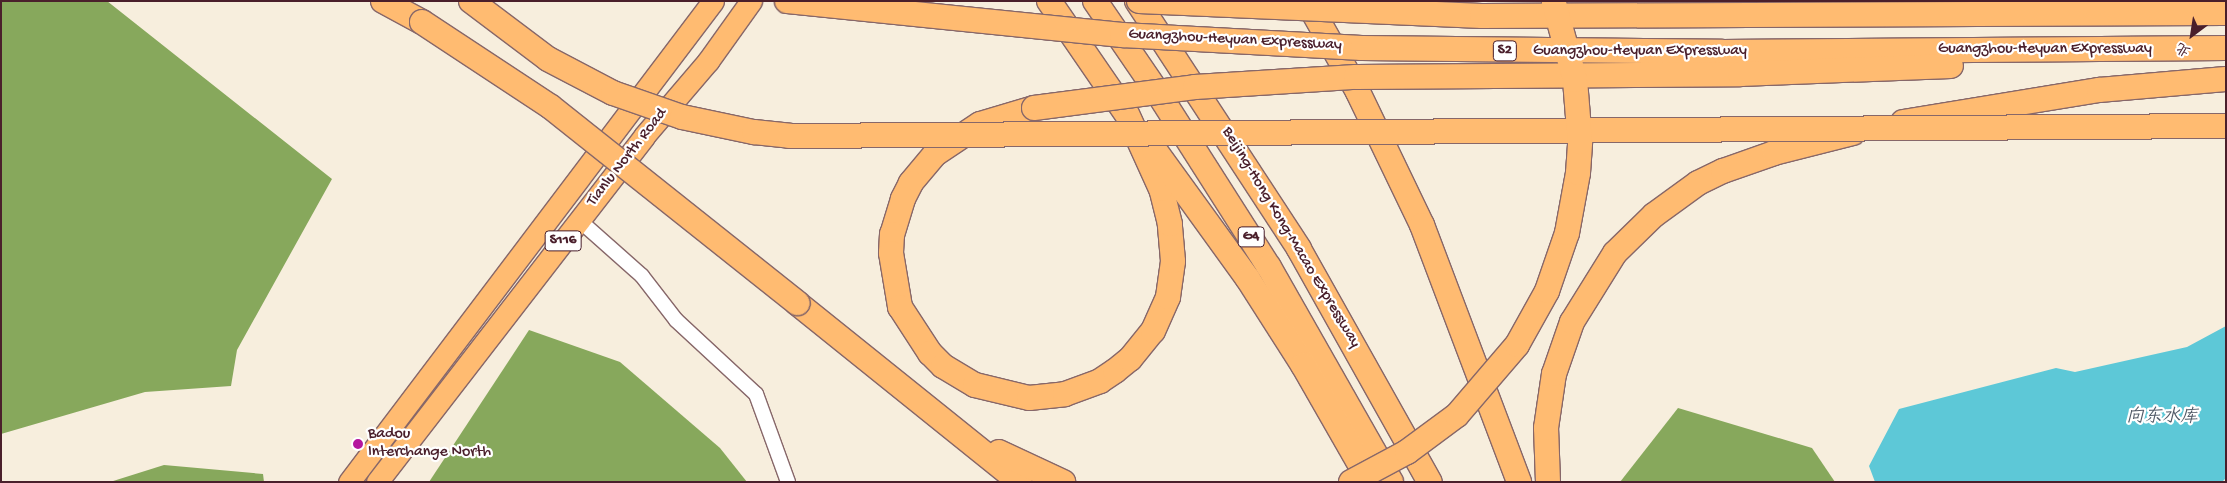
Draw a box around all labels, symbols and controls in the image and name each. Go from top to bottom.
north arrow [2167,10,2217,60]
street label: Guangzhou-Heyuan Expressway [1128,26,1342,56]
text: 北 [2174,37,2194,59]
road number: S2 [1492,38,1518,64]
street label: Guangzhou-Heyuan Expressway [1938,40,2152,60]
street label: Guangzhou-Heyuan Expressway [1533,42,1747,62]
street label: Tianlu North Road [584,105,672,211]
street label: Beijing-Hong Kong-Macao Expressway [1216,124,1364,352]
road number: G4 [1237,224,1265,250]
road number: S116 [544,228,582,254]
water label: 向东水库 [2126,407,2198,429]
place label: Badou Interchange North [368,425,491,463]
marker: Badou Interchange North [352,438,364,450]

